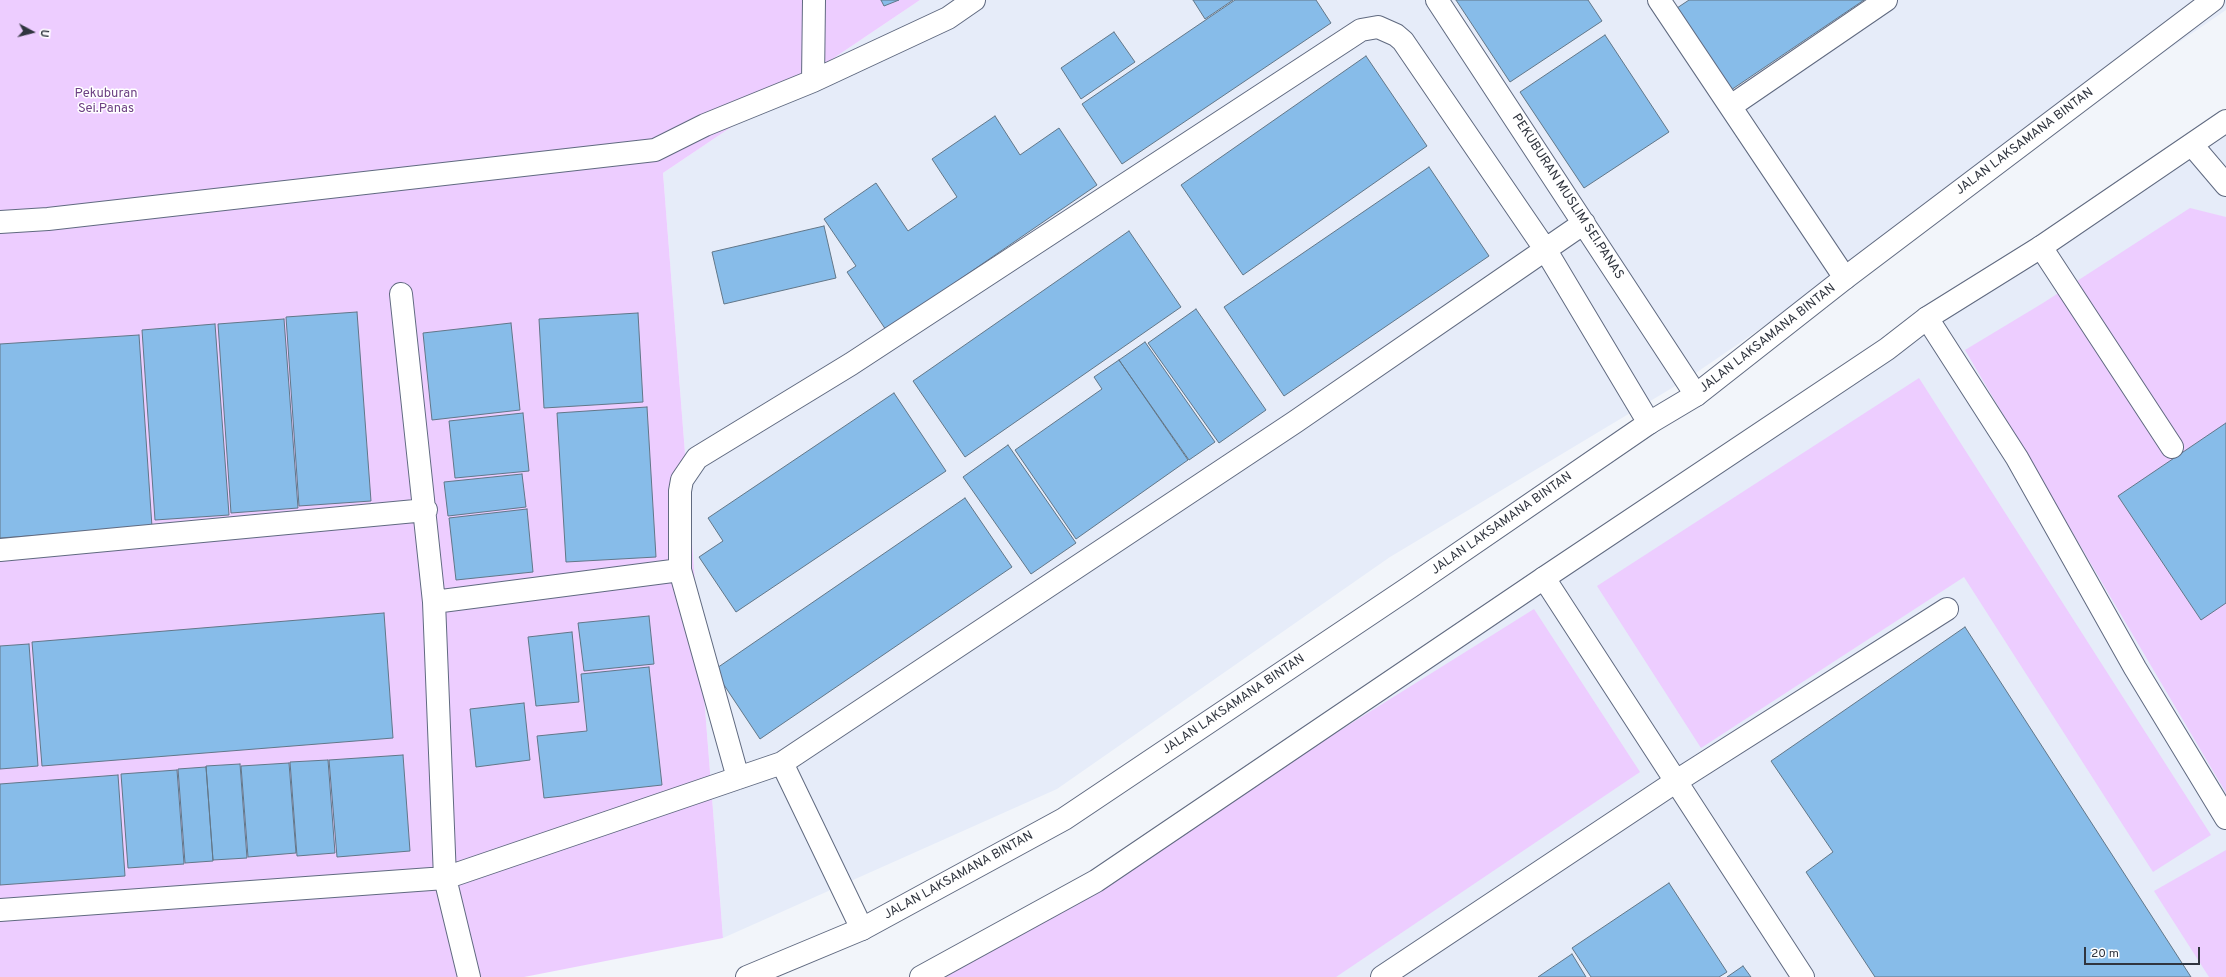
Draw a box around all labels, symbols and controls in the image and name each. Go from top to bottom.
north arrow [12,12,52,52]
text: U [36,29,51,38]
street label: JALAN LAKSAMANA BINTAN [1953,85,2097,199]
park label: Pekuburan Sei.Panas [74,86,138,117]
street label: PEKUBURAN MUSLIM SEI.PANAS [1508,111,1626,283]
street label: JALAN LAKSAMANA BINTAN [1697,281,1839,397]
street label: JALAN LAKSAMANA BINTAN [1429,469,1575,579]
street label: JALAN LAKSAMANA BINTAN [1160,651,1308,759]
street label: JALAN LAKSAMANA BINTAN [882,828,1036,924]
scale bar [2086,939,2202,965]
text: 20 m [2091,946,2119,962]

